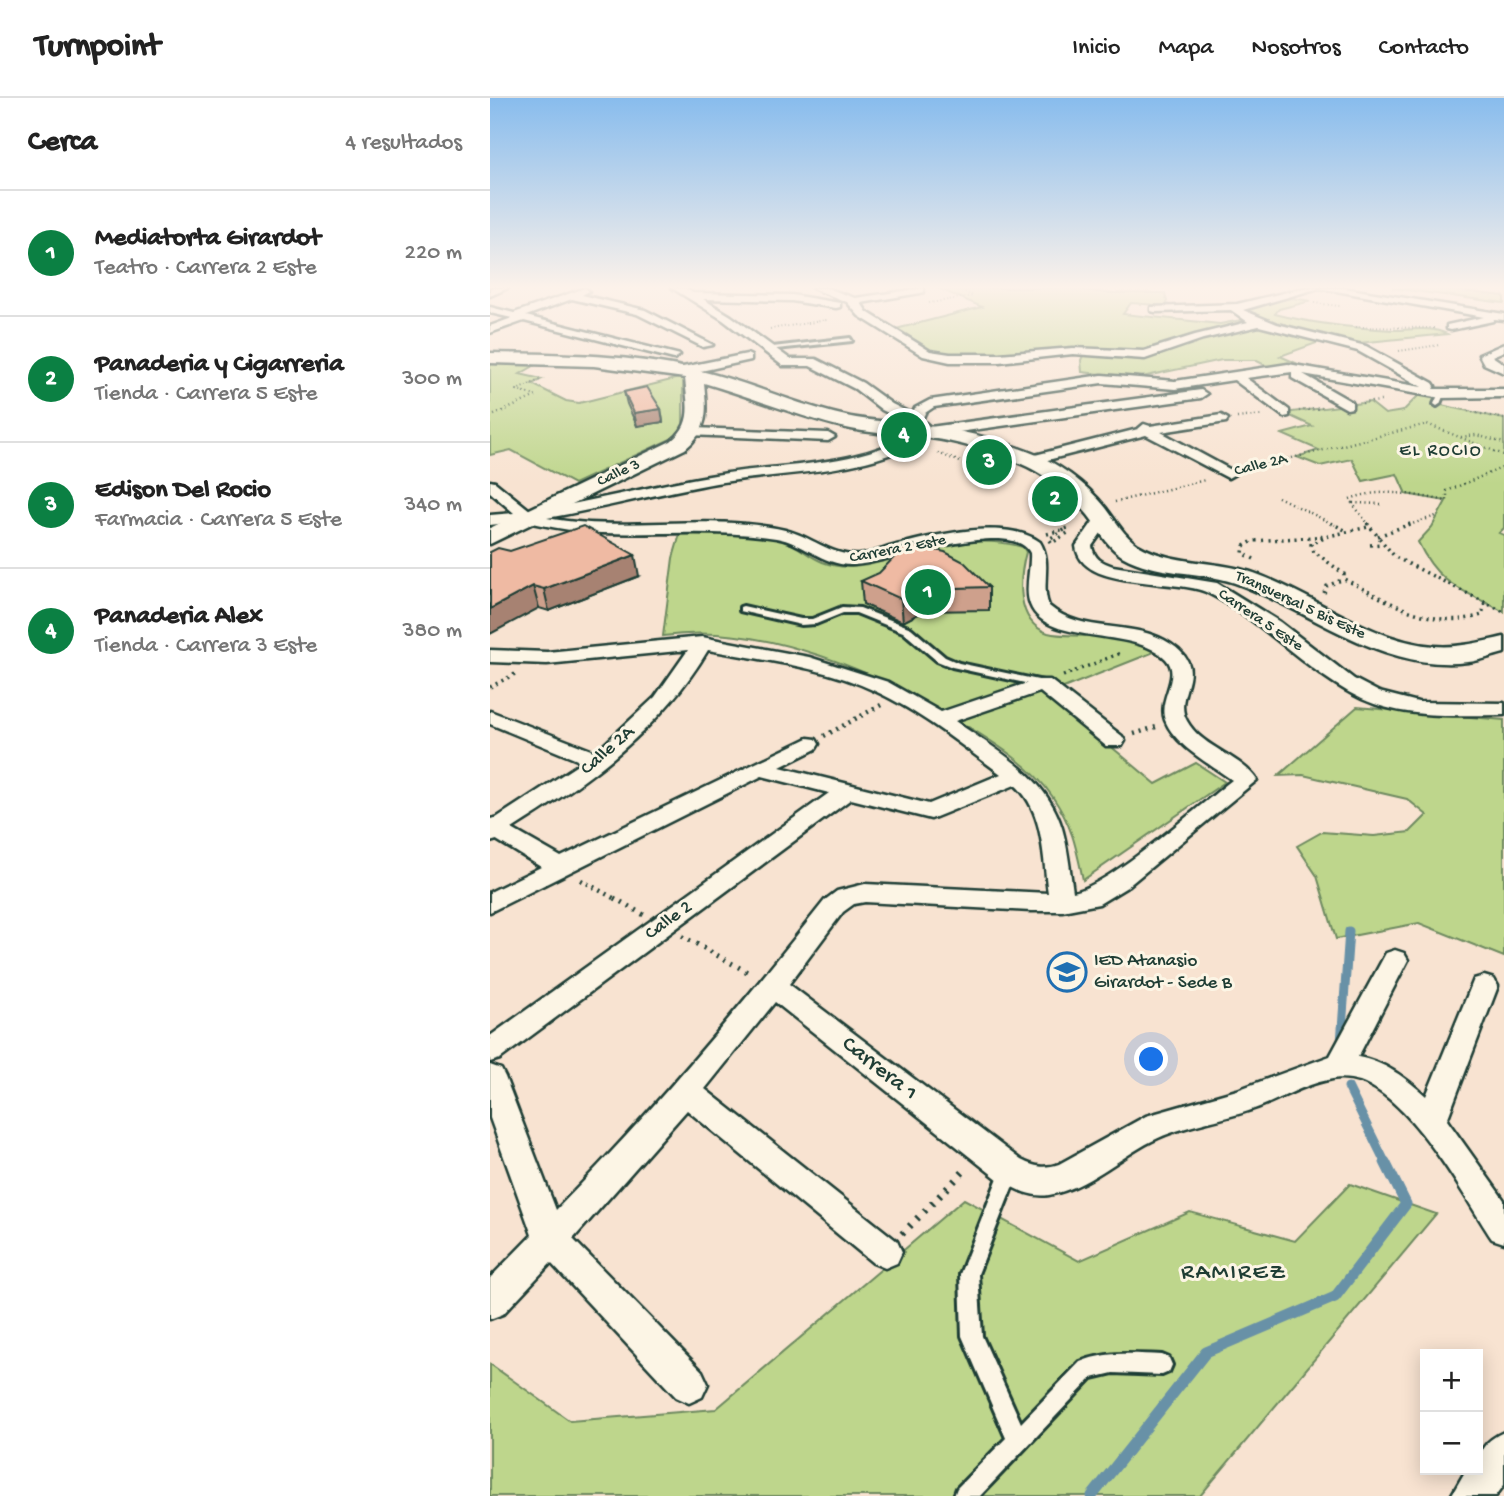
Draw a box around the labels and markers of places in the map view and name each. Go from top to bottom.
pin: 4 [881,409,927,461]
pin: 3 [966,436,1012,488]
pin: 2 [1032,473,1078,525]
pin: 1 [905,566,951,618]
place label: IED Atanasio Girardot - Sede B [1094,950,1233,995]
school or university icon: IED Atanasio Girardot - Sede B [1046,951,1088,993]

